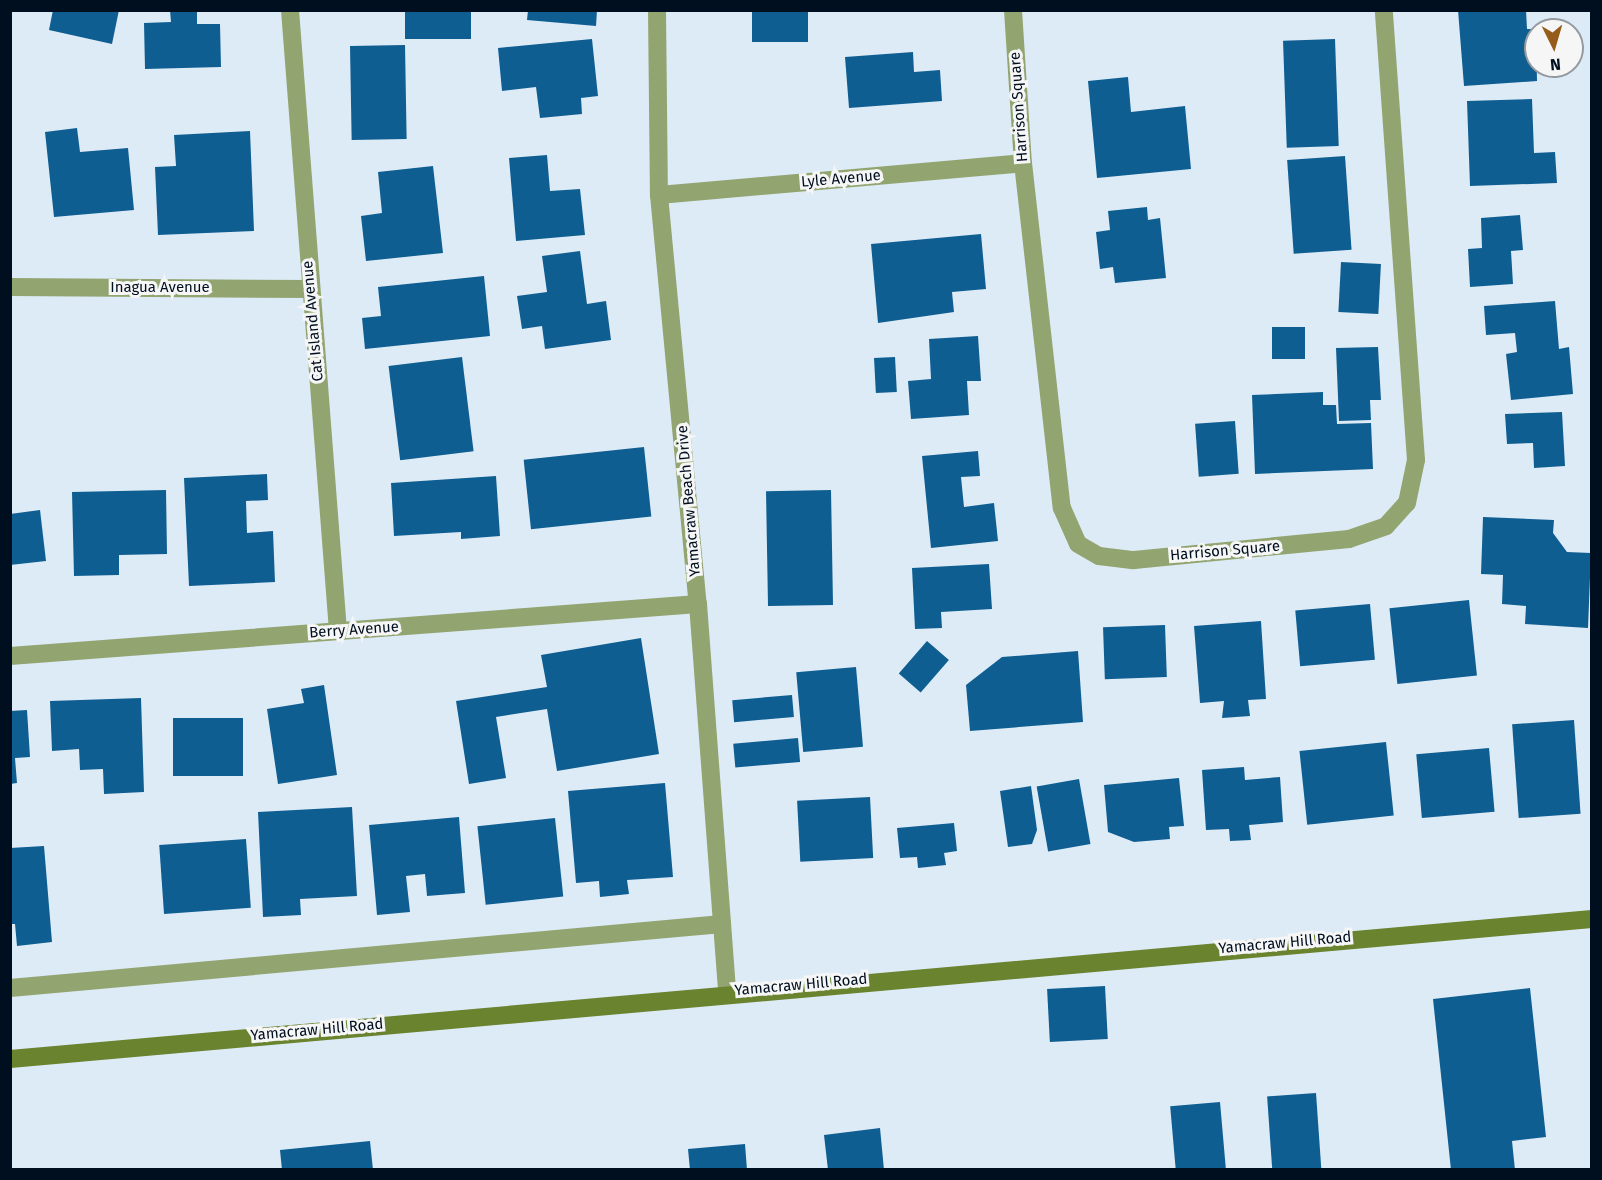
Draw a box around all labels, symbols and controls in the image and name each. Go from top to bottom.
north arrow [1524,18,1584,78]
street label: Harrison Square [1006,51,1032,163]
text: N [1549,55,1562,74]
street label: Lyle Avenue [800,167,882,191]
street label: Cat Island Avenue [299,260,327,382]
street label: Inagua Avenue [110,279,210,297]
street label: Yamacraw Beach Drive [673,425,705,577]
street label: Harrison Square [1169,537,1281,565]
street label: Berry Avenue [308,618,400,642]
street label: Yamacraw Hill Road [1218,928,1352,958]
street label: Yamacraw Hill Road [734,970,868,1000]
street label: Yamacraw Hill Road [250,1015,384,1045]

